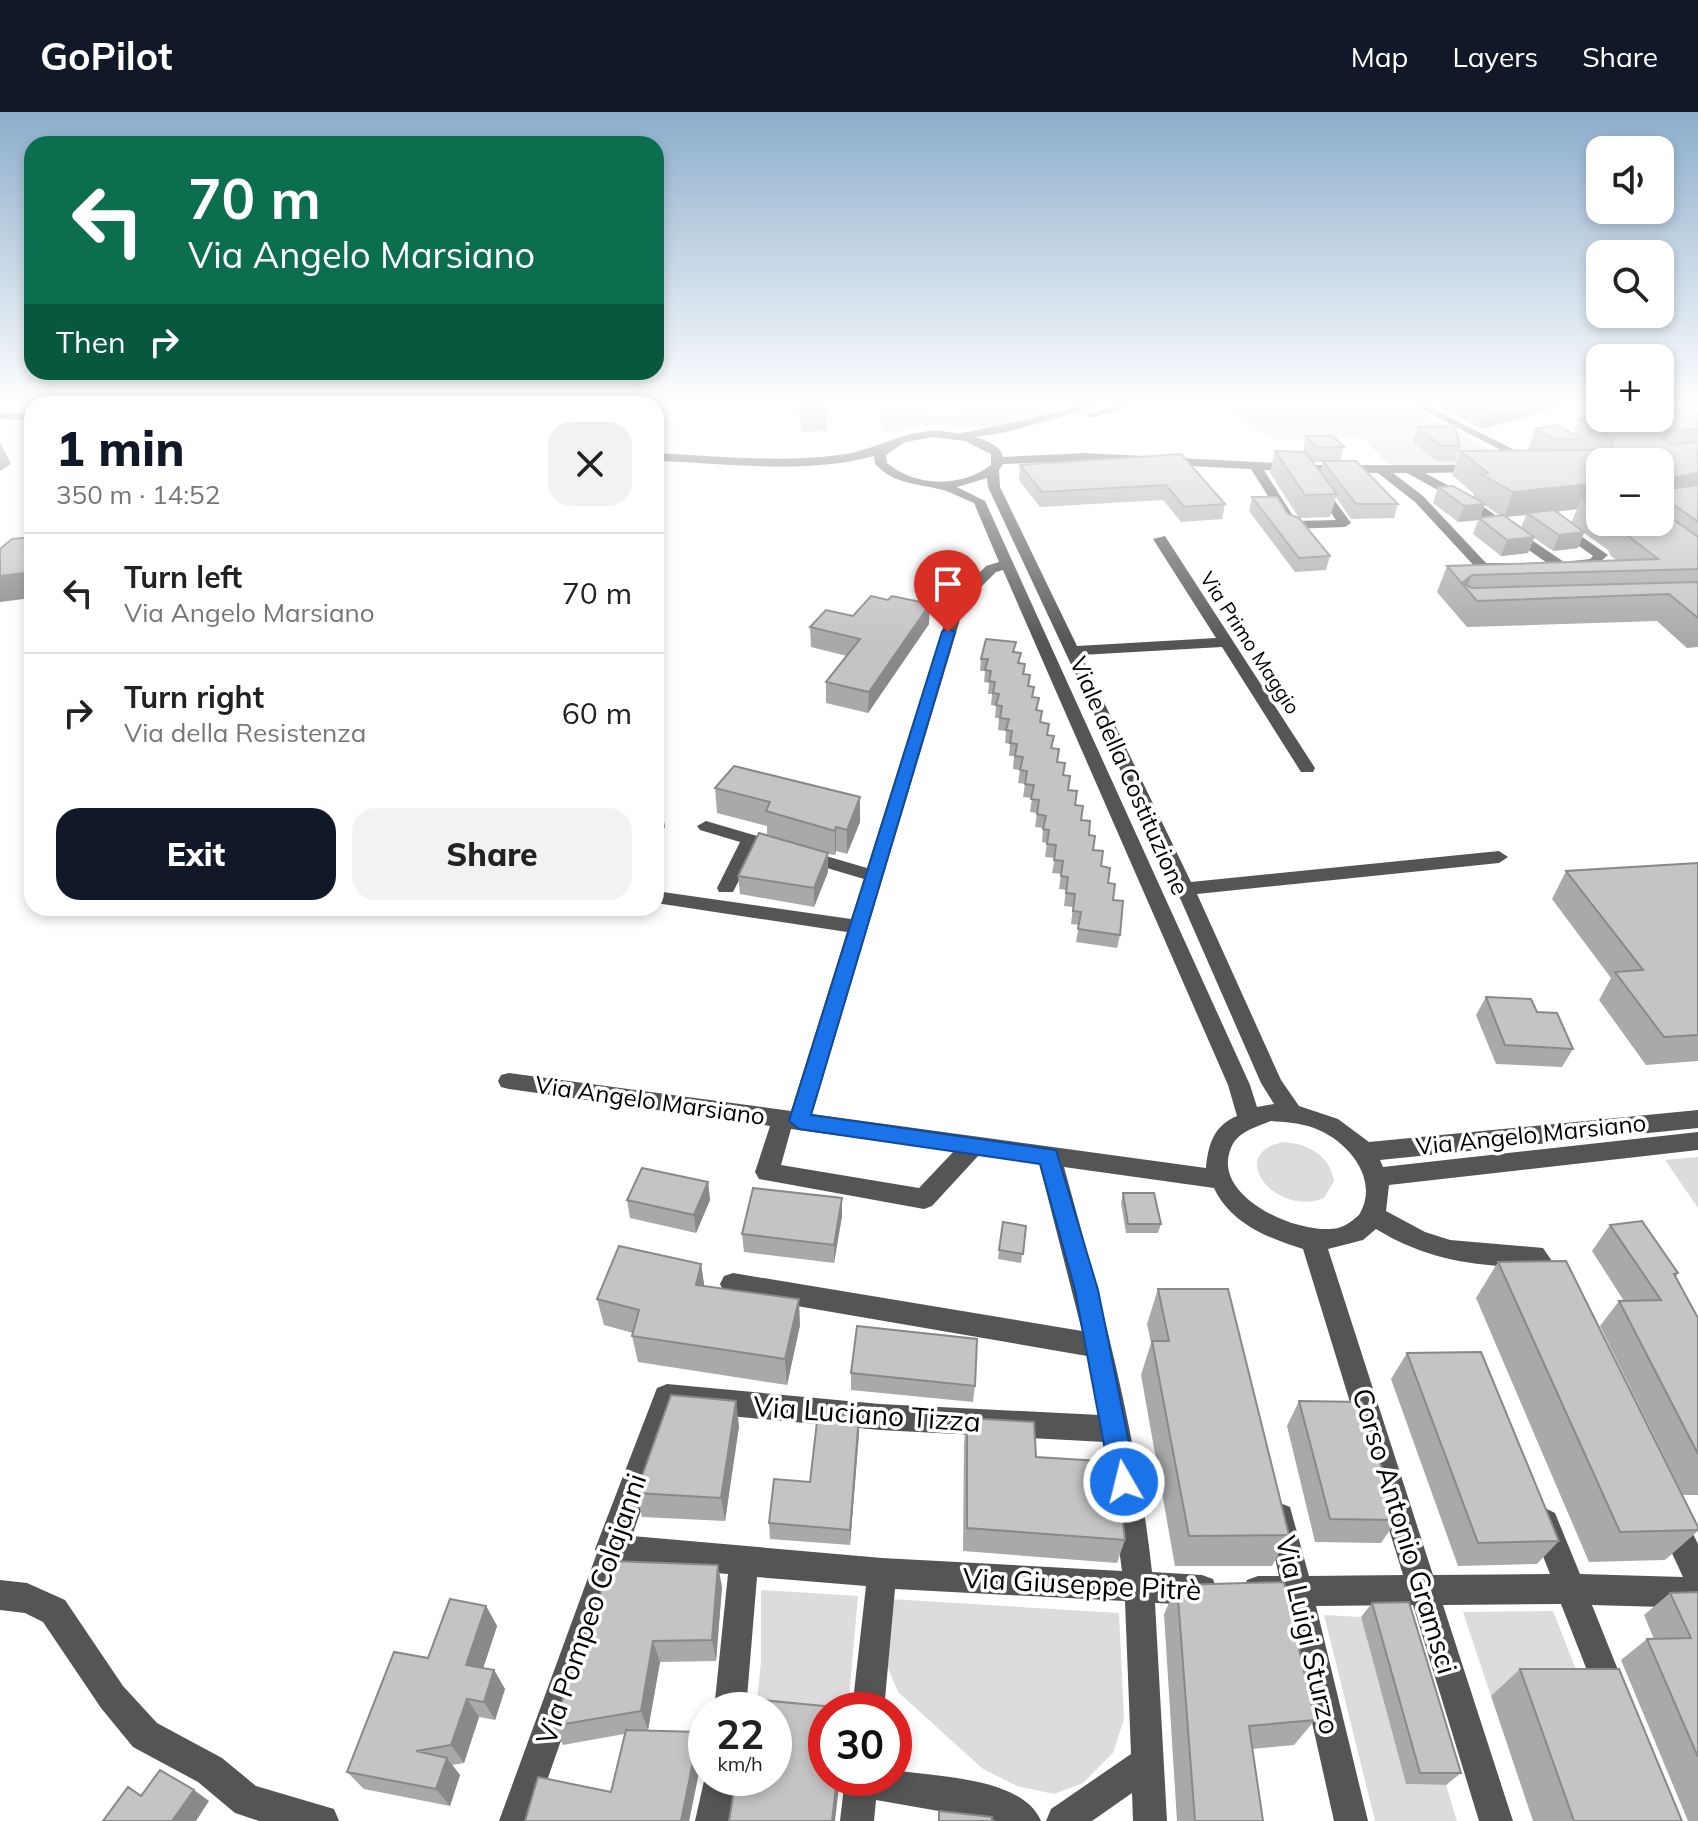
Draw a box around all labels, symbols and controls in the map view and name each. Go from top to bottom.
text: GoPilot [40,32,172,80]
text: Map [1351,39,1408,74]
text: Layers [1452,39,1538,74]
text: Share [1582,39,1658,74]
map controls [1586,136,1674,536]
button: sound [1586,136,1674,224]
text: 70 m [188,163,321,233]
icon: left [56,168,160,272]
text: Via Angelo Marsiano [188,232,535,277]
button: search [1586,240,1674,328]
icon: right [142,320,186,364]
text: Then [56,323,126,361]
button: + [1586,344,1674,432]
text: 1 min [56,418,185,478]
button: close [548,422,632,506]
button: − [1586,448,1674,536]
text: 350 m · 14:52 [56,478,220,511]
pin [914,550,982,632]
text: Turn left [124,558,242,596]
icon: arrive [926,562,970,606]
street label: Via Primo Maggio [1195,567,1306,718]
icon: left [56,571,100,615]
text: 70 m [562,574,632,612]
text: Via Angelo Marsiano [124,596,375,629]
street label: Viale della Costituzione [1064,652,1196,899]
text: Turn right [124,678,264,716]
icon: right [56,691,100,735]
text: 60 m [562,694,632,732]
text: Via della Resistenza [124,716,366,749]
button: Exit [56,808,336,900]
button: Share [352,808,632,900]
street label: Via Angelo Marsiano [533,1069,767,1131]
street label: Via Angelo Marsiano [1414,1107,1648,1161]
street label: Corso Antonio Gramsci [1345,1384,1466,1678]
street label: Via Luciano Tizza [752,1388,982,1439]
position arrow [1082,1440,1166,1524]
street label: Via Pompeo Colajanni [528,1469,653,1749]
street label: Via Luigi Sturzo [1269,1532,1348,1738]
street label: Via Giuseppe Pitrè [962,1560,1202,1607]
speed limit sign: 30 [808,1692,912,1796]
text: 22 [716,1709,764,1759]
text: km/h [717,1751,763,1776]

